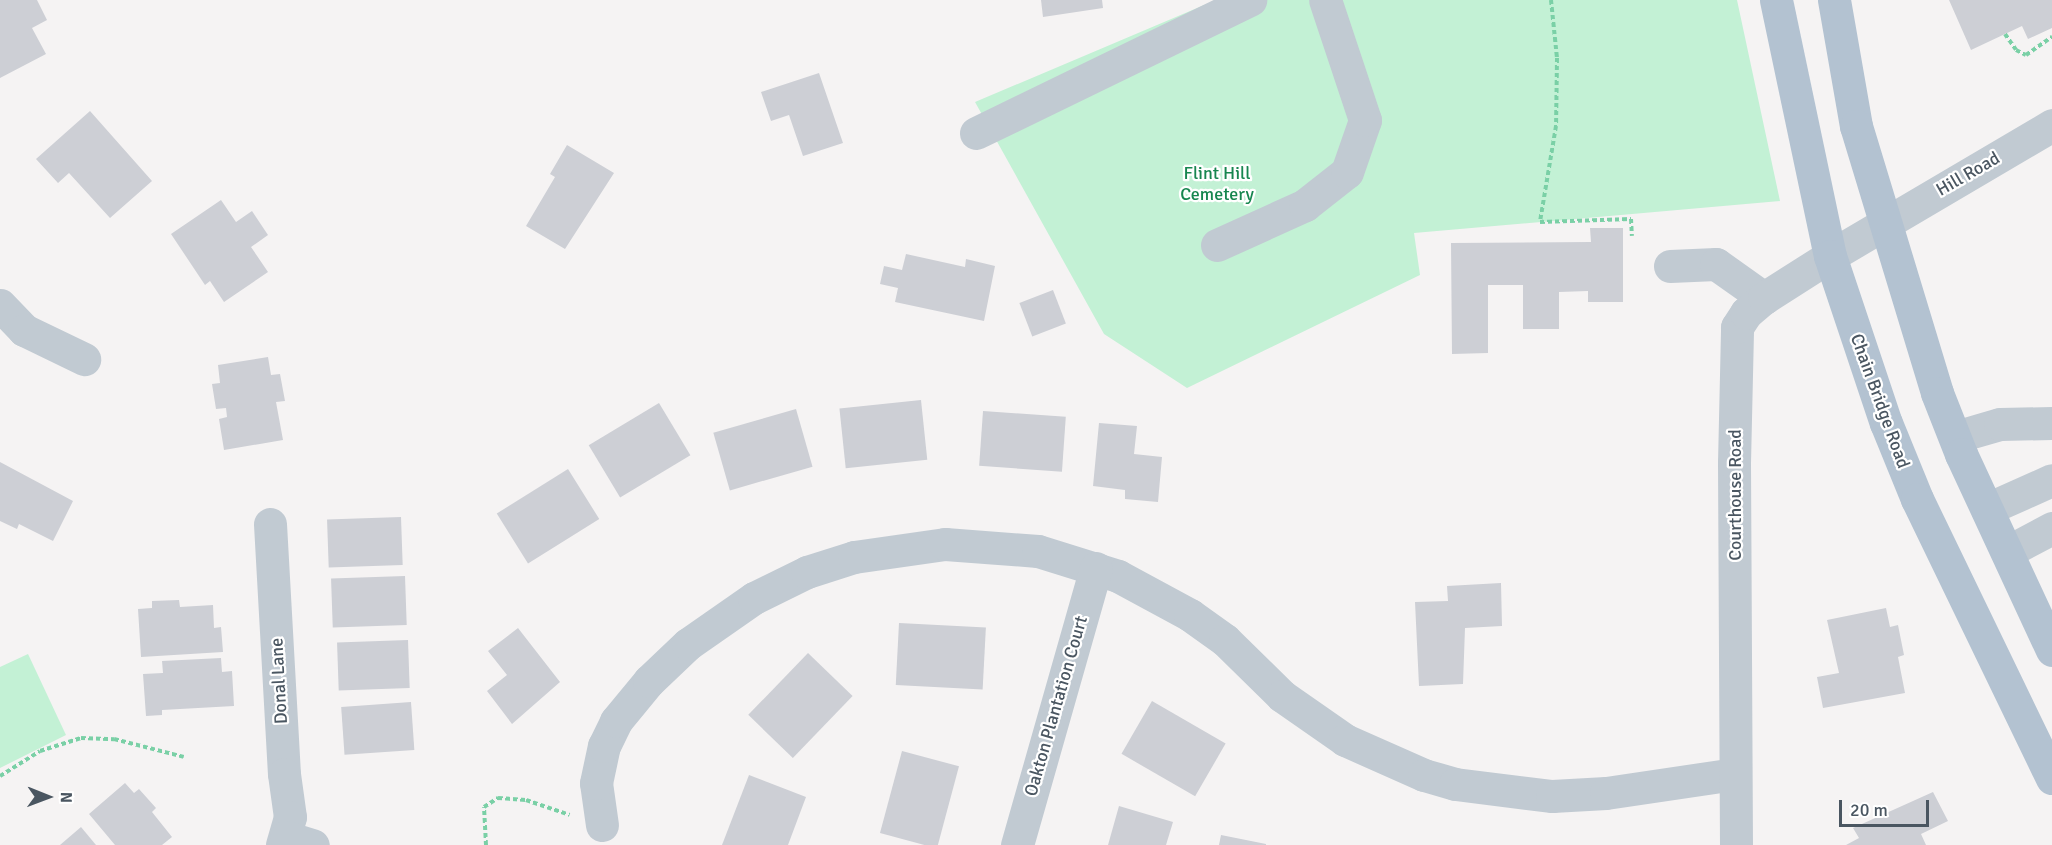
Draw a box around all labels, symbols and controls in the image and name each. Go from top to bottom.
street label: Hill Road [1932,147,2004,201]
park label: Flint Hill Cemetery [1180,163,1254,206]
street label: Chain Bridge Road [1846,331,1914,471]
street label: Courthouse Road [1724,429,1746,561]
street label: Oakton Plantation Court [1020,613,1092,799]
street label: Donal Lane [266,637,292,725]
north arrow [18,767,78,827]
scale bar [1842,788,1932,826]
text: N [56,792,76,803]
text: 20 m [1850,799,1888,821]

